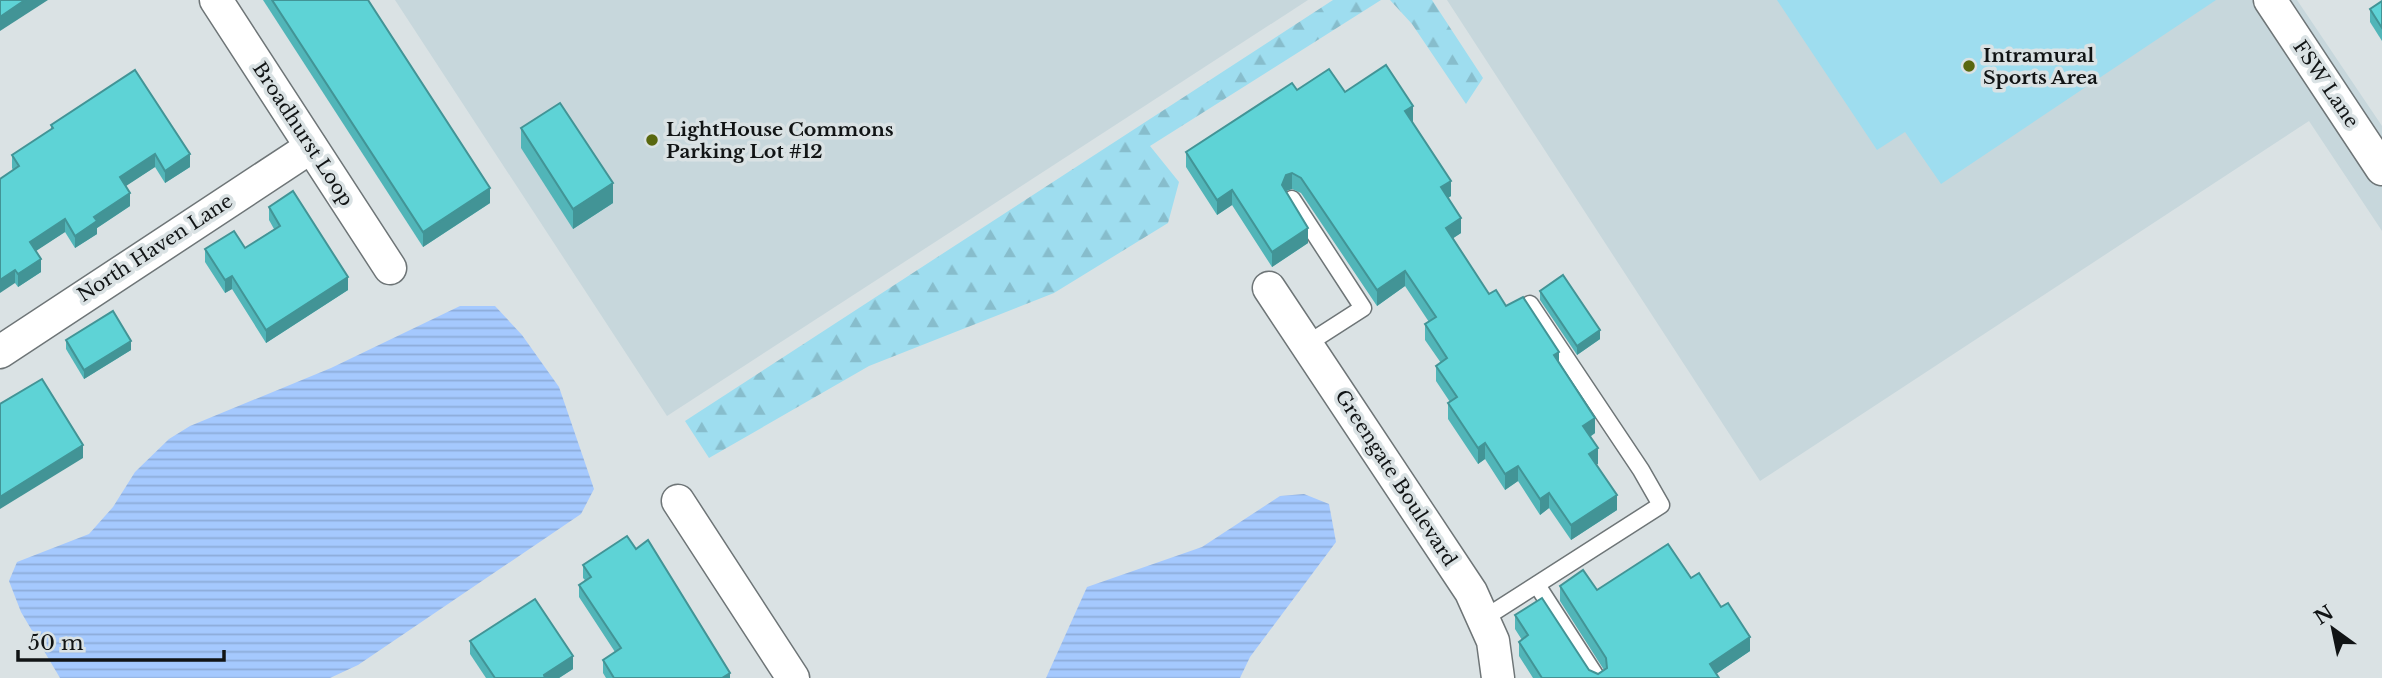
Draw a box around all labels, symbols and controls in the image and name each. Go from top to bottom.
street label: FSW Lane [2288,36,2364,132]
place label: Intramural Sports Area [1983,44,2098,89]
street label: Broadhurst Loop [248,58,358,210]
marker: Intramural Sports Area [1961,58,1977,74]
place label: LightHouse Commons Parking Lot #12 [666,118,894,163]
marker: LightHouse Commons Parking Lot #12 [644,132,660,148]
street label: North Haven Lane [73,189,237,307]
street label: Greengate Boulevard [1330,385,1462,571]
north arrow [2298,594,2368,664]
text: N [2310,601,2338,630]
scale bar [18,618,224,662]
text: 50 m [28,630,84,656]

